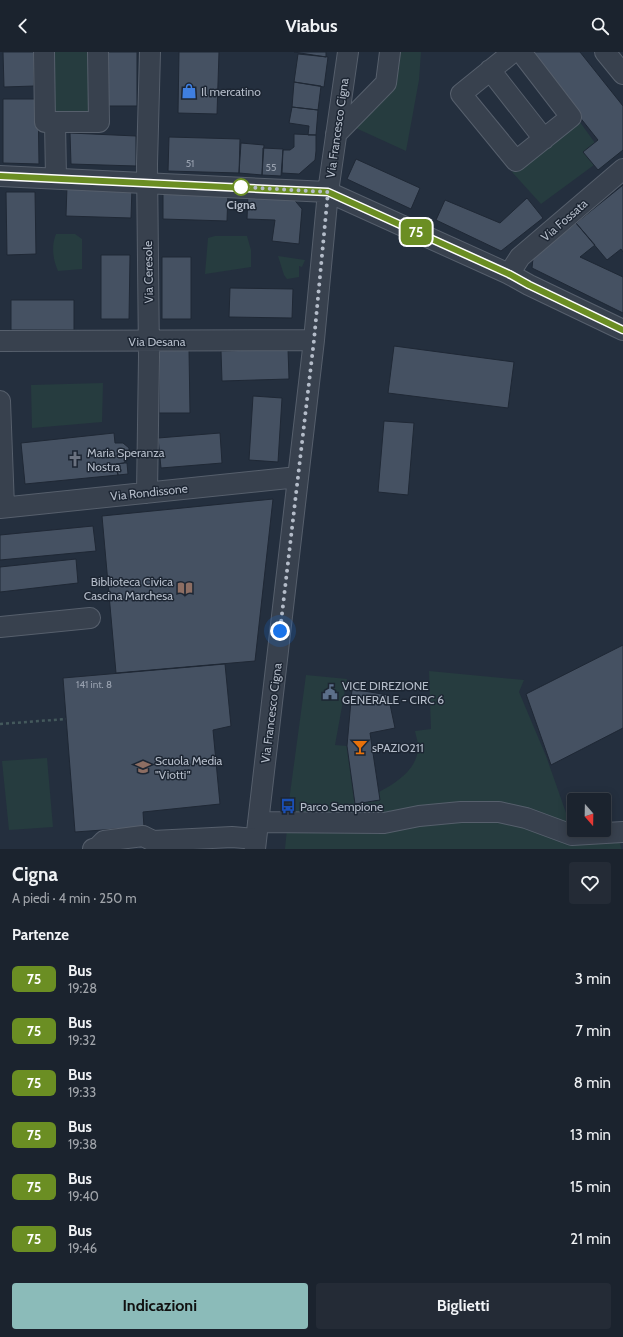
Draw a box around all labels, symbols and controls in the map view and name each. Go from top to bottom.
icon: back [12,15,34,37]
text: Viabus [285,15,338,37]
icon: search [589,15,611,37]
street label: Via Francesco Cigna [323,77,351,179]
shop icon: Il mercatino [180,82,198,100]
place label: Il mercatino [201,84,261,99]
house number: 51 [186,157,194,170]
house number: 55 [266,161,276,174]
marker: Cigna [232,178,250,196]
street label: Via Fossata [538,196,590,244]
place label: Cigna [226,197,256,212]
line badge: 75 [398,219,434,245]
text: 75 [409,223,423,241]
street label: Via Ceresole [140,241,156,303]
street label: Via Desana [129,334,186,349]
place label: Maria Speranza Nostra [87,445,165,474]
church icon: Maria Speranza Nostra [66,450,84,468]
street label: Via Rondissone [110,480,188,504]
place label: Biblioteca Civica Cascina Marchesa [84,574,173,603]
library icon: Biblioteca Civica Cascina Marchesa [176,579,194,597]
your location [270,621,290,641]
street label: Via Francesco Cigna [257,662,285,764]
house number: 141 int. 8 [76,678,112,691]
place label: VICE DIREZIONE GENERALE - CIRC 6 [342,678,444,707]
public building icon: VICE DIREZIONE GENERALE - CIRC 6 [321,683,339,701]
bar icon: sPAZIO211 [351,738,369,756]
place label: sPAZIO211 [372,740,424,755]
place label: Scuola Media "Viotti" [155,753,223,782]
school or university icon: Scuola Media "Viotti" [134,758,152,776]
north arrow [567,793,611,837]
map controls [567,793,611,837]
bus stop icon: Parco Sempione [279,797,297,815]
place label: Parco Sempione [300,799,383,814]
button: heart [569,862,611,904]
text: Cigna [12,863,58,886]
text: A piedi · 4 min · 250 m [12,890,137,906]
text: Partenze [12,926,69,944]
text: Bus [68,962,92,980]
text: 75 [27,970,41,988]
text: 3 min [575,970,611,988]
text: 19:28 [68,980,97,996]
text: Bus [68,1014,92,1032]
text: 75 [27,1022,41,1040]
text: 7 min [575,1022,611,1040]
text: 19:32 [68,1032,96,1048]
text: Bus [68,1066,92,1084]
text: 75 [27,1074,41,1092]
text: 8 min [574,1074,611,1092]
text: 19:33 [68,1084,96,1100]
text: Bus [68,1118,92,1136]
text: 75 [27,1126,41,1144]
text: 13 min [570,1126,611,1144]
text: 19:38 [68,1136,97,1152]
text: Bus [68,1170,92,1188]
text: 75 [27,1178,41,1196]
text: 15 min [570,1178,611,1196]
text: 19:40 [68,1188,99,1204]
text: Bus [68,1222,92,1240]
text: 75 [27,1230,41,1248]
text: 21 min [570,1230,611,1248]
text: 19:46 [68,1240,97,1256]
button: Indicazioni [12,1283,308,1329]
button: Biglietti [316,1283,611,1329]

